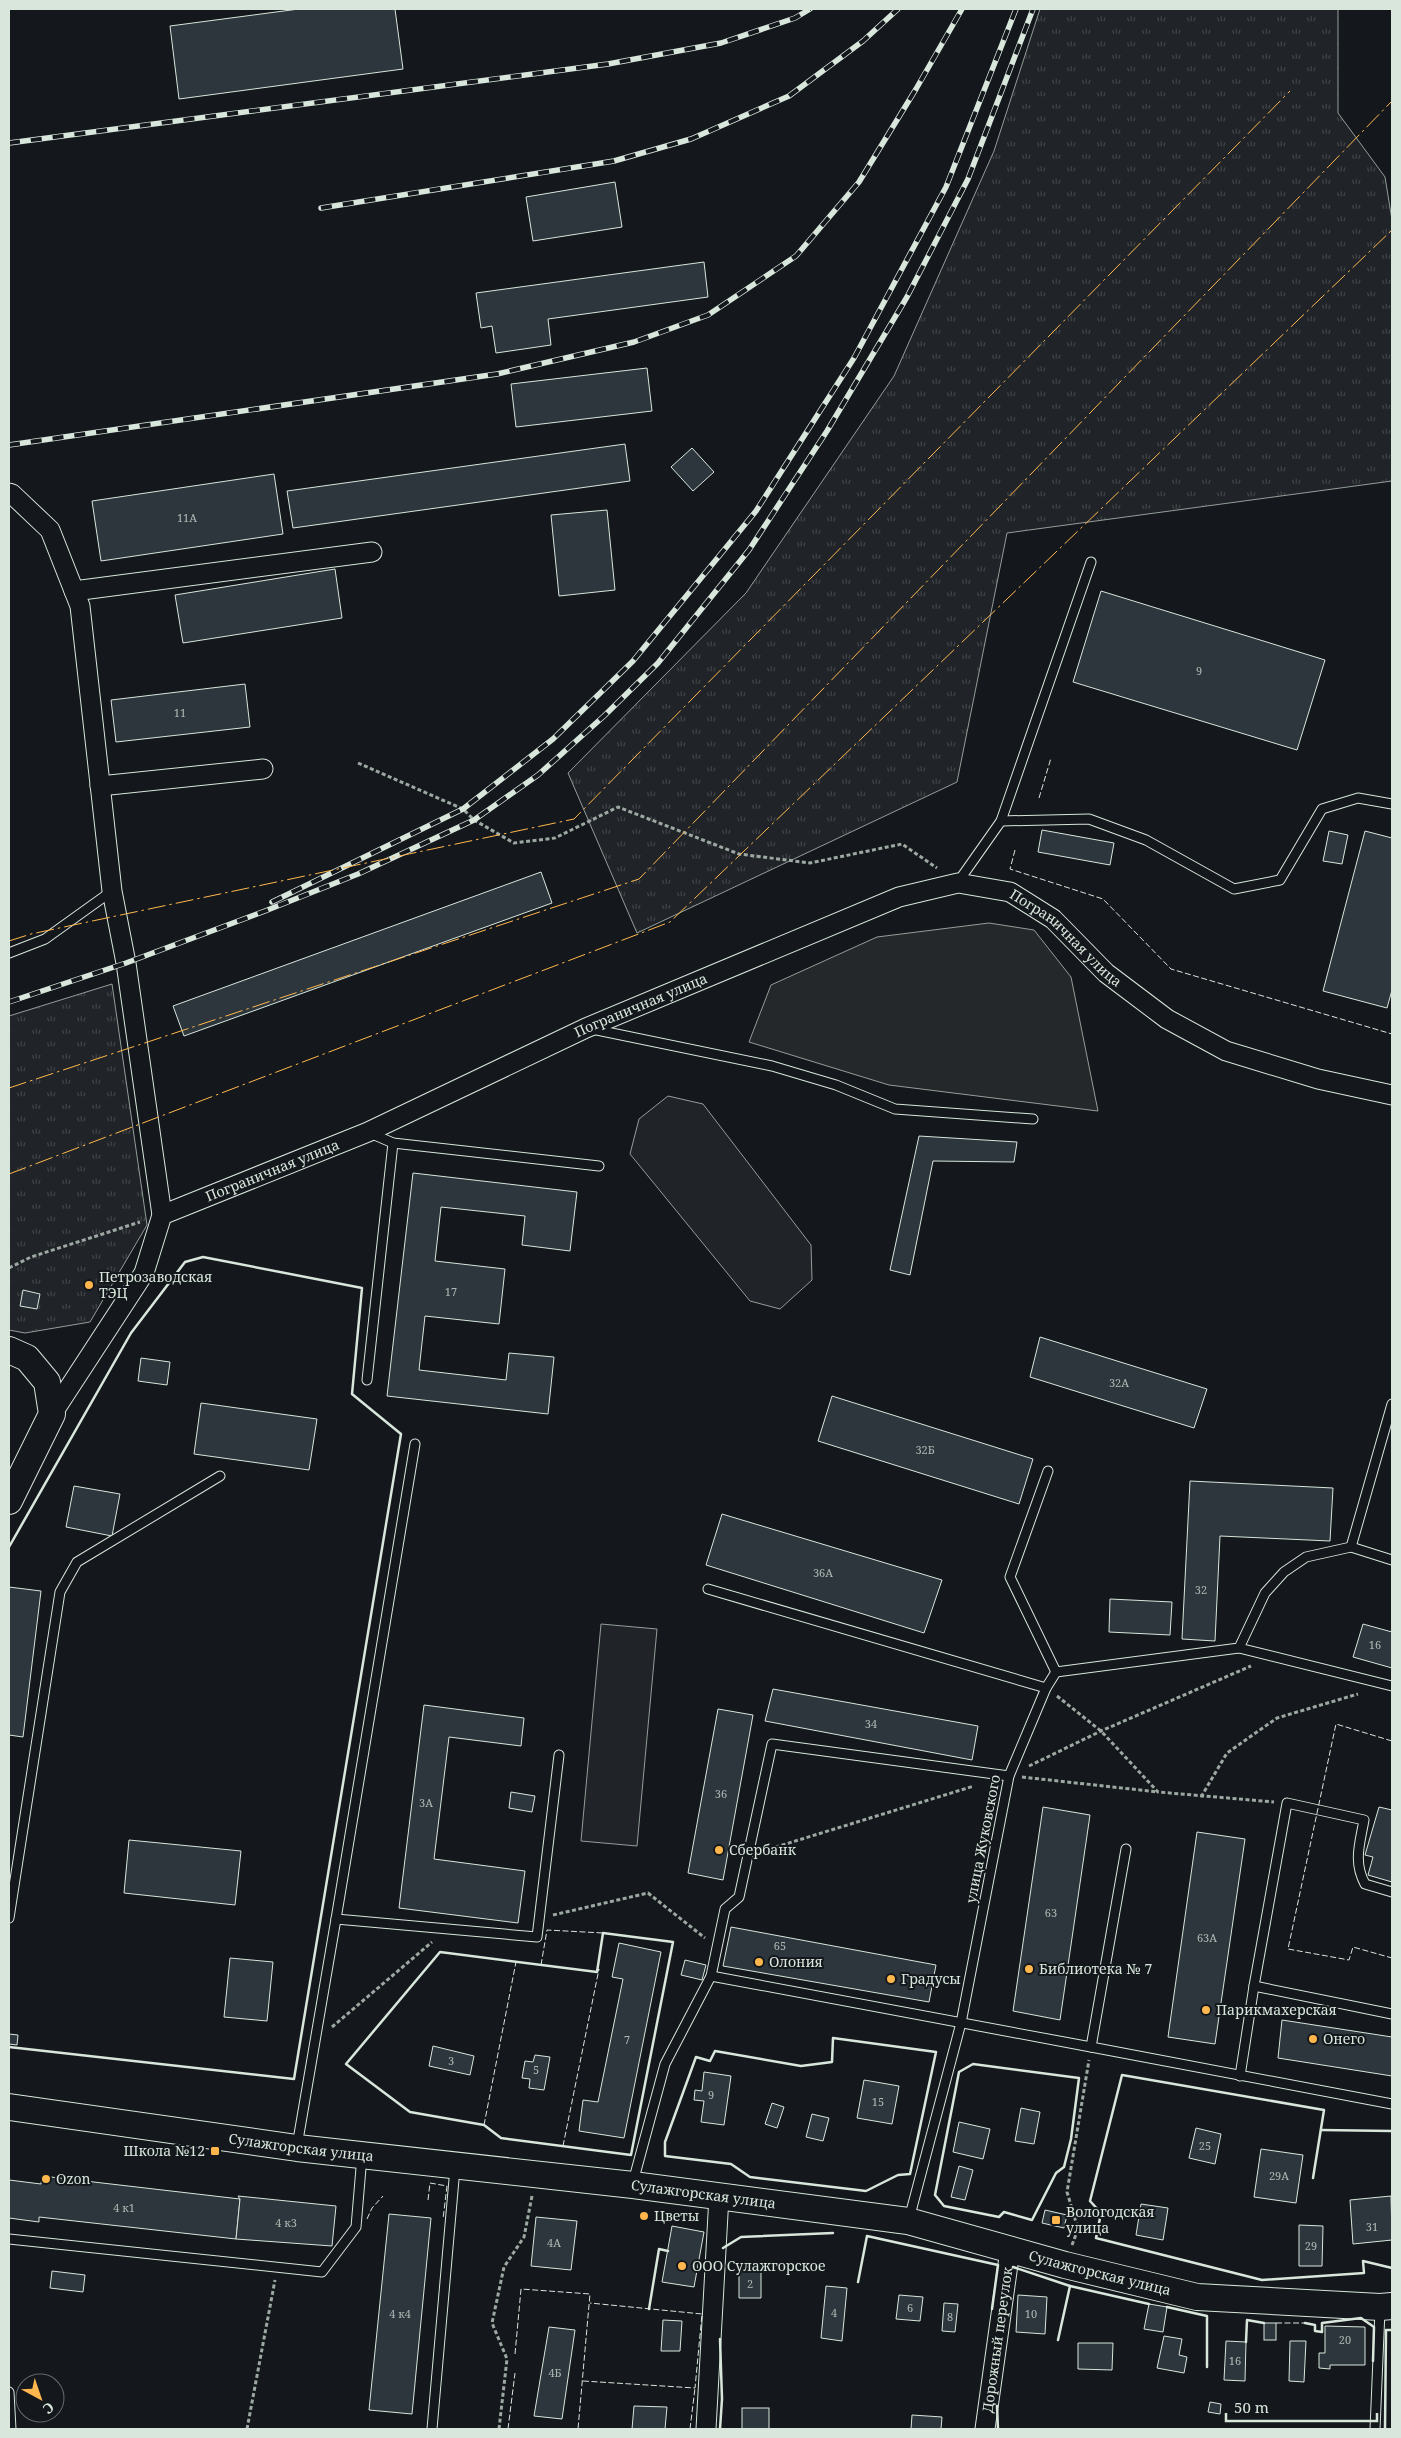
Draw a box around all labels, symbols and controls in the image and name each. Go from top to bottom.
house number: 11А [177,510,197,525]
house number: 9 [1196,663,1202,678]
house number: 11 [174,705,186,720]
street label: Пограничная улица [1006,884,1126,991]
street label: Пограничная улица [571,968,710,1041]
street label: Пограничная улица [202,1135,342,1206]
place label: Петрозаводская ТЭЦ [99,1267,212,1302]
marker: Петрозаводская ТЭЦ [83,1279,95,1291]
house number: 17 [445,1284,457,1299]
house number: 32А [1109,1375,1129,1390]
house number: 32Б [915,1442,935,1457]
house number: 36А [813,1565,833,1580]
house number: 32 [1195,1582,1207,1597]
house number: 16 [1369,1637,1381,1652]
house number: 34 [865,1716,877,1731]
street label: улица Жуковского [961,1773,1004,1905]
house number: 36 [715,1786,727,1801]
house number: 3А [419,1795,433,1810]
place label: Сбербанк [729,1840,797,1859]
marker: Сбербанк [713,1844,725,1856]
house number: 63 [1045,1905,1057,1920]
house number: 63А [1197,1930,1217,1945]
house number: 65 [774,1938,786,1953]
place label: Олония [769,1952,823,1971]
marker: Олония [753,1956,765,1968]
place label: Библиотека № 7 [1039,1959,1152,1978]
marker: Библиотека № 7 [1023,1963,1035,1975]
place label: Градусы [901,1969,961,1988]
marker: Градусы [885,1973,897,1985]
place label: Парикмахерская [1216,2000,1337,2019]
marker: Парикмахерская [1200,2004,1212,2016]
place label: Онего [1323,2029,1365,2048]
house number: 7 [624,2032,630,2047]
marker: Онего [1307,2033,1319,2045]
house number: 3 [448,2053,454,2068]
house number: 5 [533,2062,539,2077]
house number: 9 [708,2087,714,2102]
house number: 15 [872,2094,884,2109]
street label: Сулажгорская улица [227,2128,375,2165]
house number: 25 [1199,2138,1211,2153]
place label: Школа №12 [123,2141,205,2160]
marker: Школа №12 [209,2145,221,2157]
house number: 29А [1269,2168,1289,2183]
place label: Ozon [56,2169,91,2188]
marker: Ozon [40,2173,52,2185]
street label: Сулажгорская улица [630,2175,777,2213]
house number: 4 к1 [113,2200,135,2215]
place label: Вологодская улица [1066,2202,1154,2237]
place label: Цветы [654,2206,699,2225]
marker: Цветы [638,2210,650,2222]
marker: Вологодская улица [1050,2214,1062,2226]
house number: 4 к3 [275,2215,297,2230]
house number: 31 [1366,2219,1378,2234]
house number: 4А [547,2235,561,2250]
house number: 29 [1305,2238,1317,2253]
street label: Сулажгорская улица [1027,2245,1173,2299]
place label: ООО Сулажгорское [692,2256,825,2275]
marker: ООО Сулажгорское [676,2260,688,2272]
street label: Дорожный переулок [977,2265,1017,2414]
house number: 2 [747,2276,753,2291]
house number: 6 [907,2300,913,2315]
house number: 4 [831,2305,837,2320]
house number: 4 к4 [389,2306,411,2321]
house number: 10 [1025,2306,1037,2321]
house number: 8 [947,2309,953,2324]
house number: 20 [1339,2332,1351,2347]
house number: 16 [1229,2353,1241,2368]
house number: 4Б [548,2365,562,2380]
north arrow [15,2373,65,2423]
scale bar [1226,2390,1377,2422]
text: 50 m [1234,2397,1269,2417]
text: С [39,2398,58,2419]

